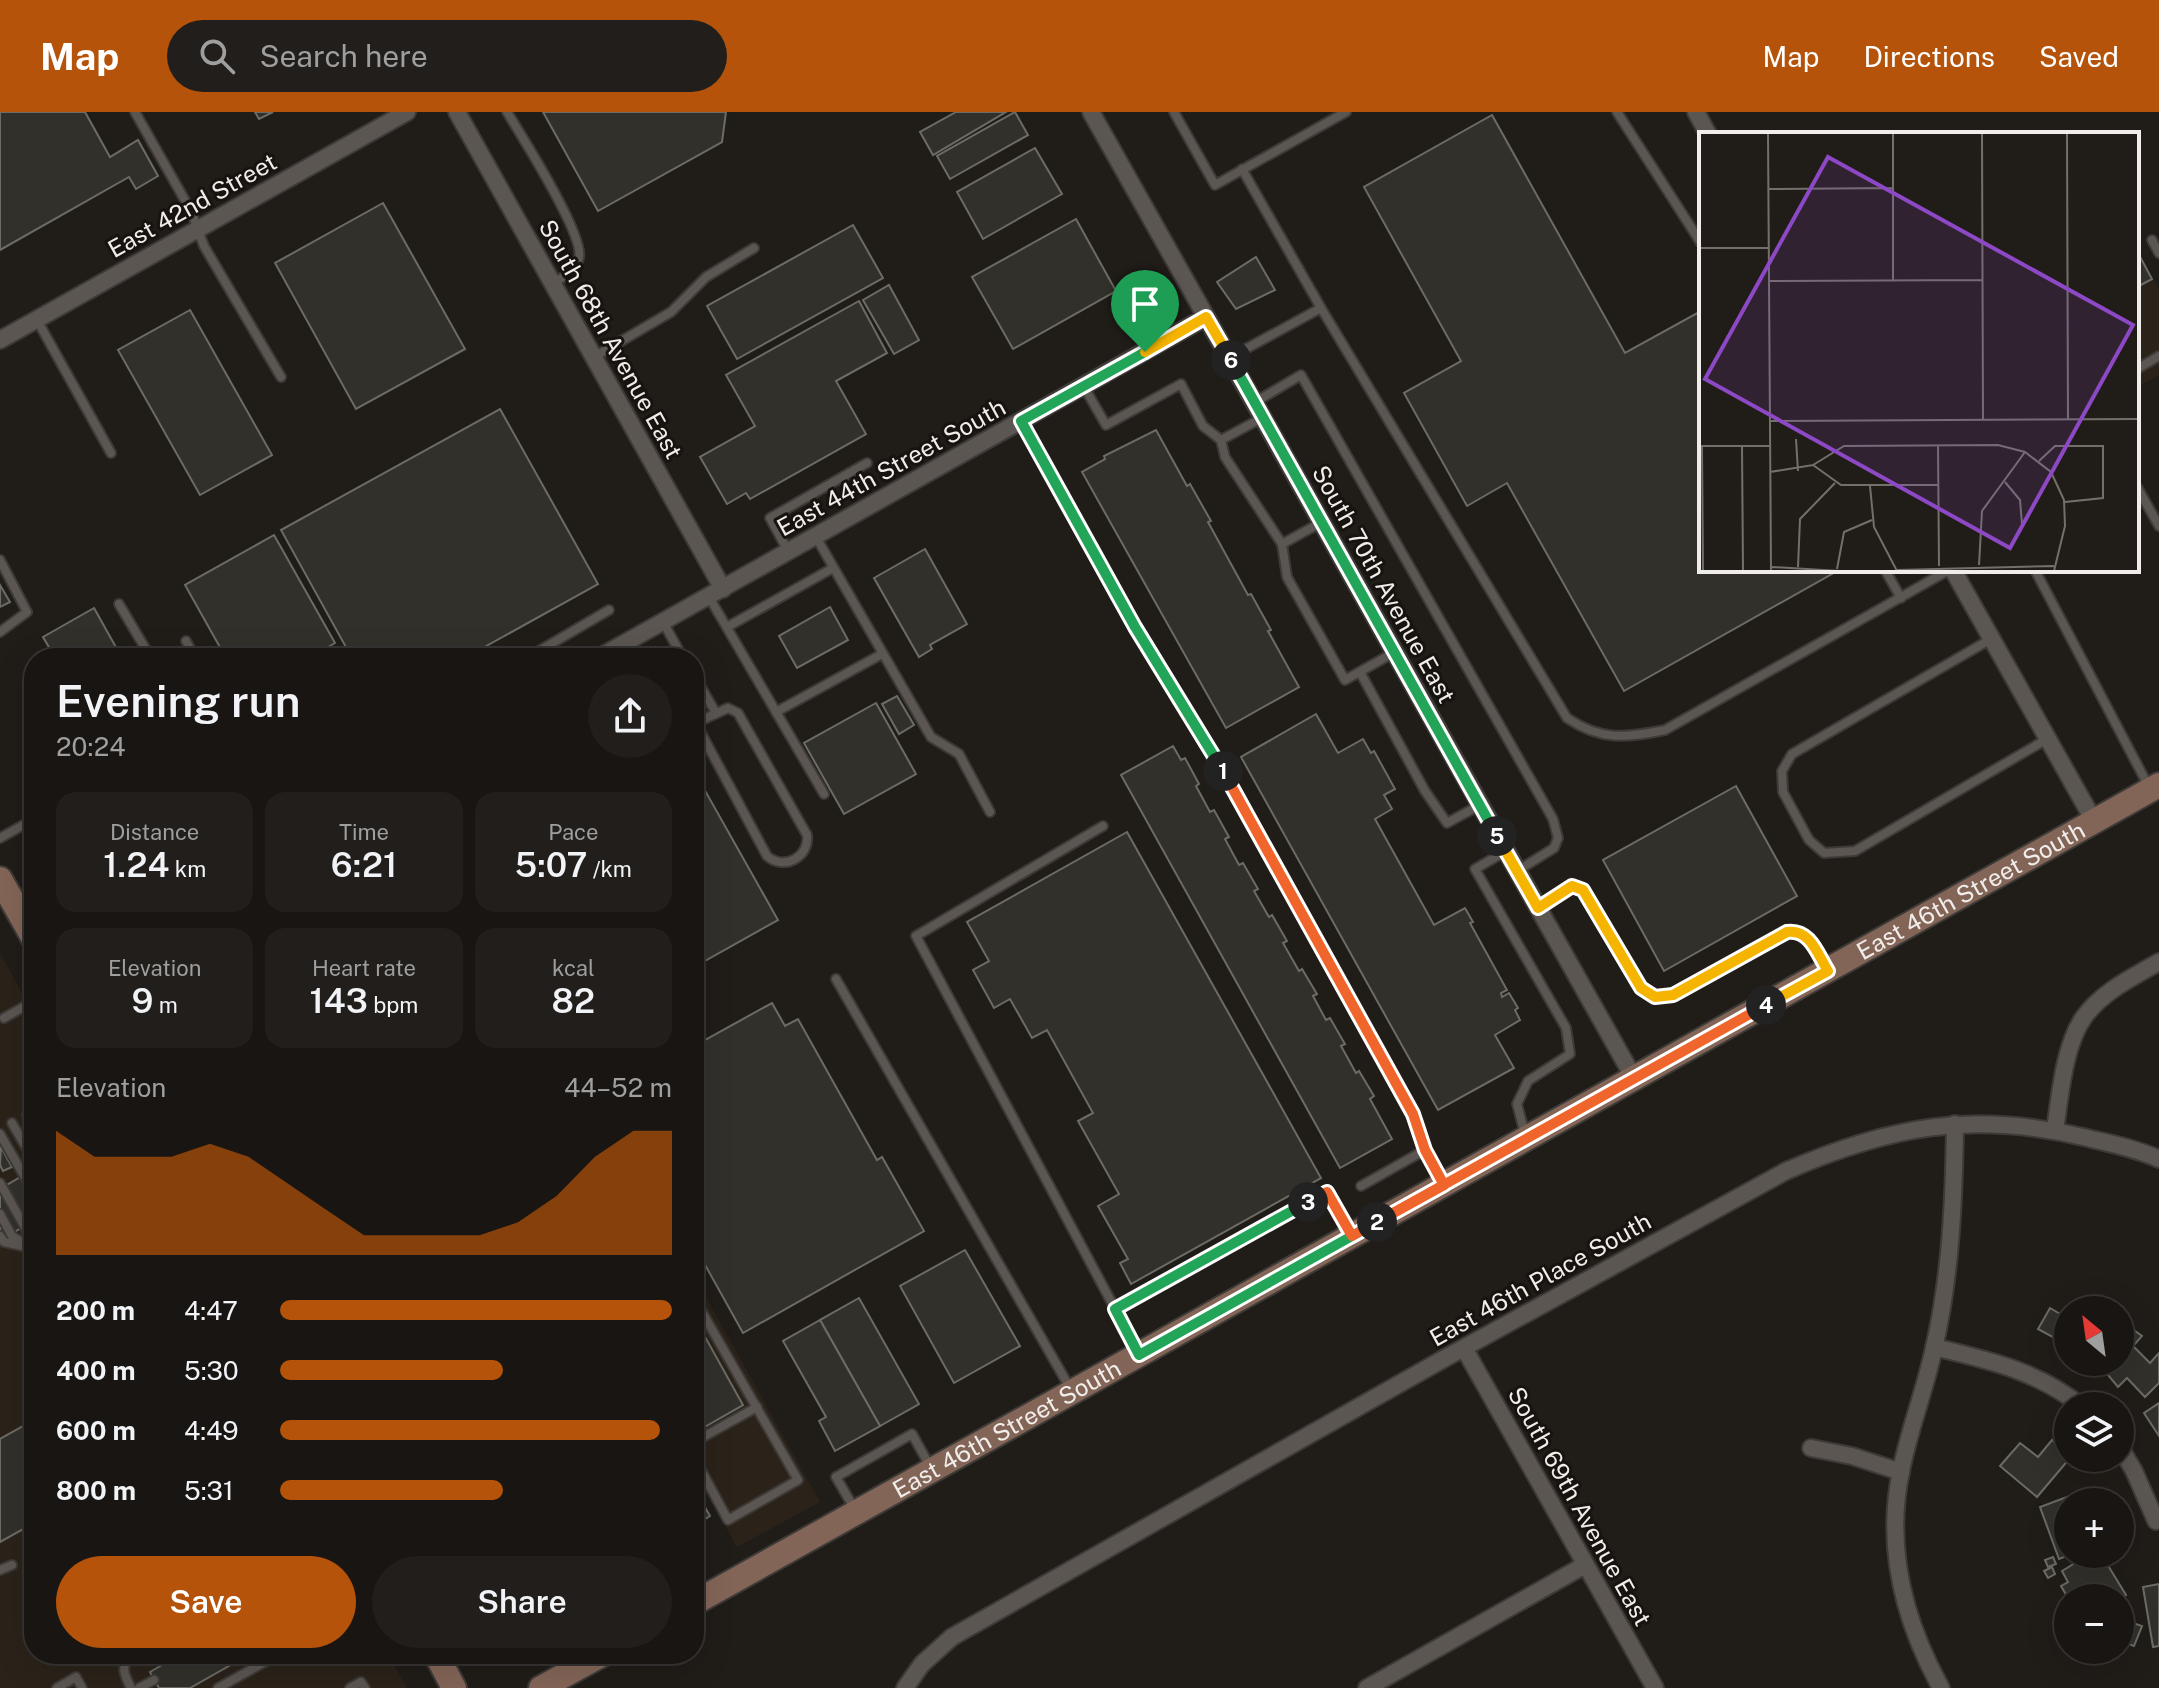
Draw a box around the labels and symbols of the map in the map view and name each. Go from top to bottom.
inset map [1699,132,2139,572]
street label: East 42nd Street [103,147,281,263]
street label: South 68th Avenue East [534,215,688,463]
pin [1111,270,1179,352]
pin: 6 [1211,340,1251,380]
street label: East 44th Street South [772,393,1010,541]
street label: South 70th Avenue East [1307,460,1461,708]
pin: 1 [1203,751,1243,791]
street label: East 46th Street South [1852,815,2089,965]
pin: 5 [1477,816,1517,856]
pin: 4 [1746,985,1786,1025]
pin: 3 [1288,1182,1328,1222]
pin: 2 [1357,1202,1397,1242]
street label: East 46th Place South [1424,1206,1656,1352]
north arrow [2054,1296,2134,1376]
street label: East 46th Street South [888,1354,1126,1503]
street label: South 69th Avenue East [1503,1382,1657,1630]

